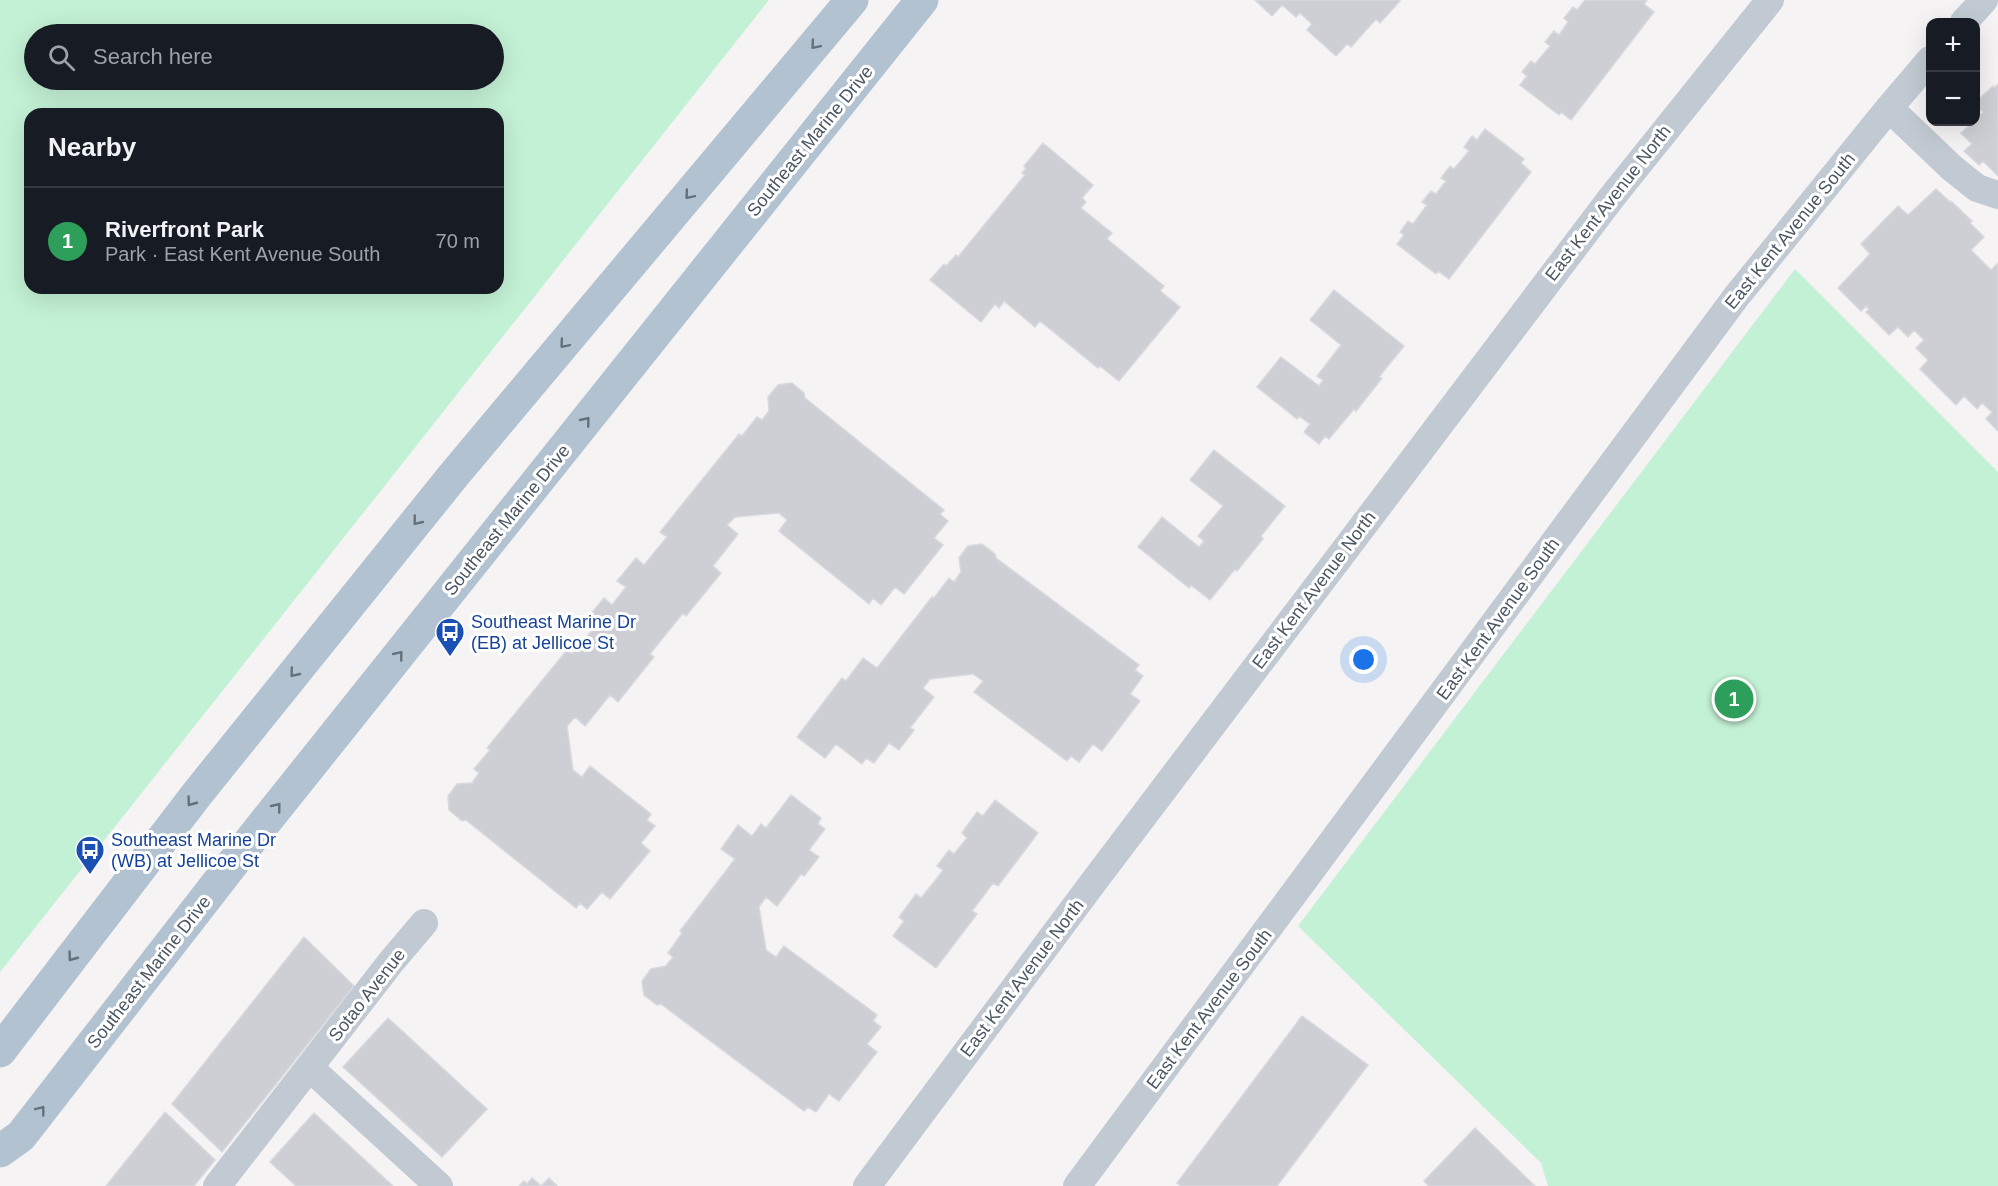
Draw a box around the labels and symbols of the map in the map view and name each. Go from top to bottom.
one-way arrow [811,38,822,49]
street label: Southeast Marine Drive [743,62,877,220]
street label: East Kent Avenue North [1541,121,1675,285]
street label: East Kent Avenue South [1721,149,1859,313]
one-way arrow [686,188,697,199]
one-way arrow [560,337,571,348]
one-way arrow [579,416,590,427]
street label: Southeast Marine Drive [440,441,574,599]
street label: East Kent Avenue North [1248,507,1380,673]
one-way arrow [413,515,424,526]
street label: East Kent Avenue South [1433,534,1563,704]
place label: Southeast Marine Dr (EB) at Jellicoe St [471,612,636,653]
bus stop icon: Southeast Marine Dr (EB) at Jellicoe St [434,616,466,658]
your location [1349,645,1378,674]
one-way arrow [392,651,403,662]
one-way arrow [290,666,301,677]
pin: 1 [1714,676,1754,722]
one-way arrow [187,796,198,807]
one-way arrow [270,803,281,814]
place label: Southeast Marine Dr (WB) at Jellicoe St [111,830,276,871]
bus stop icon: Southeast Marine Dr (WB) at Jellicoe St [74,834,106,876]
street label: Southeast Marine Drive [83,892,215,1052]
street label: East Kent Avenue North [956,895,1088,1061]
street label: East Kent Avenue South [1142,925,1276,1093]
street label: Sotao Avenue [325,945,409,1045]
one-way arrow [68,951,79,962]
one-way arrow [34,1106,45,1117]

